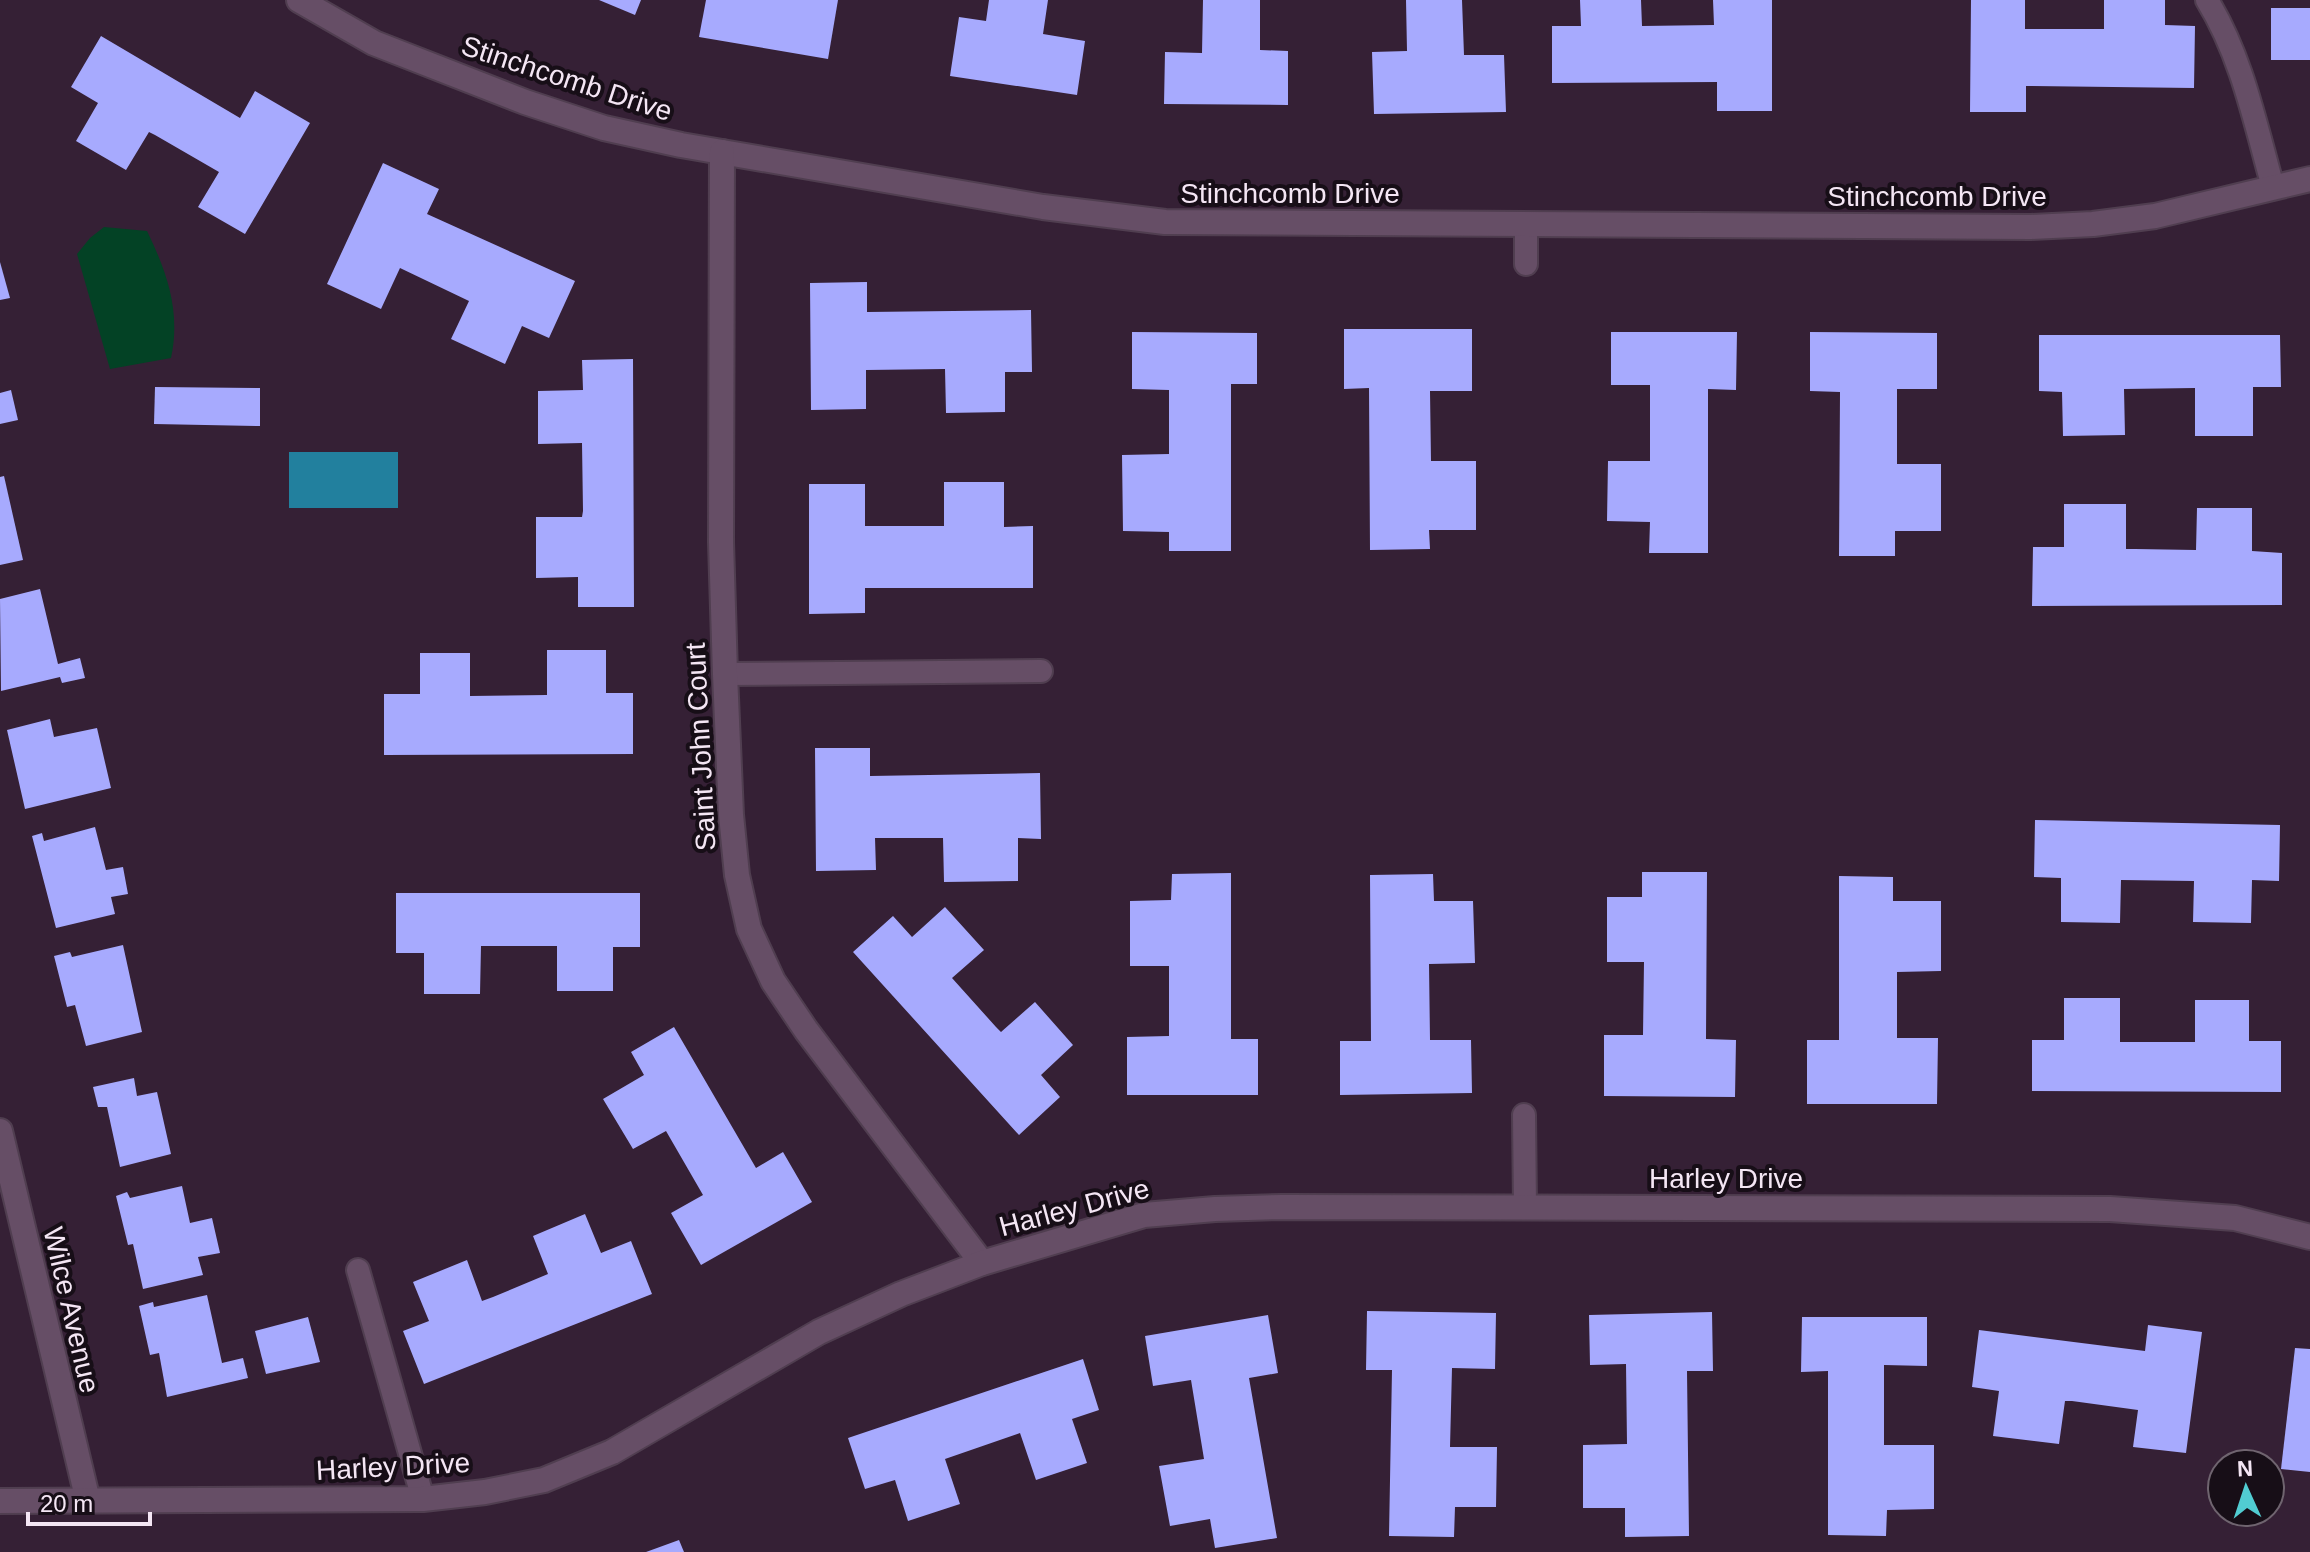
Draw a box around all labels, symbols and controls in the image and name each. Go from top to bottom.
street label: Stinchcomb Drive [458,30,676,127]
street label: Stinchcomb Drive [1180,178,1400,209]
street label: Stinchcomb Drive [1827,181,2047,212]
street label: Saint John Court [680,642,721,852]
street label: Harley Drive [1649,1163,1803,1194]
street label: Harley Drive [996,1173,1153,1242]
street label: Wilce Avenue [37,1224,106,1396]
street label: Harley Drive [315,1447,471,1486]
north arrow [2206,1448,2286,1528]
text: N [2236,1456,2254,1481]
scale bar [28,1476,150,1526]
text: 20 m [40,1490,93,1517]

